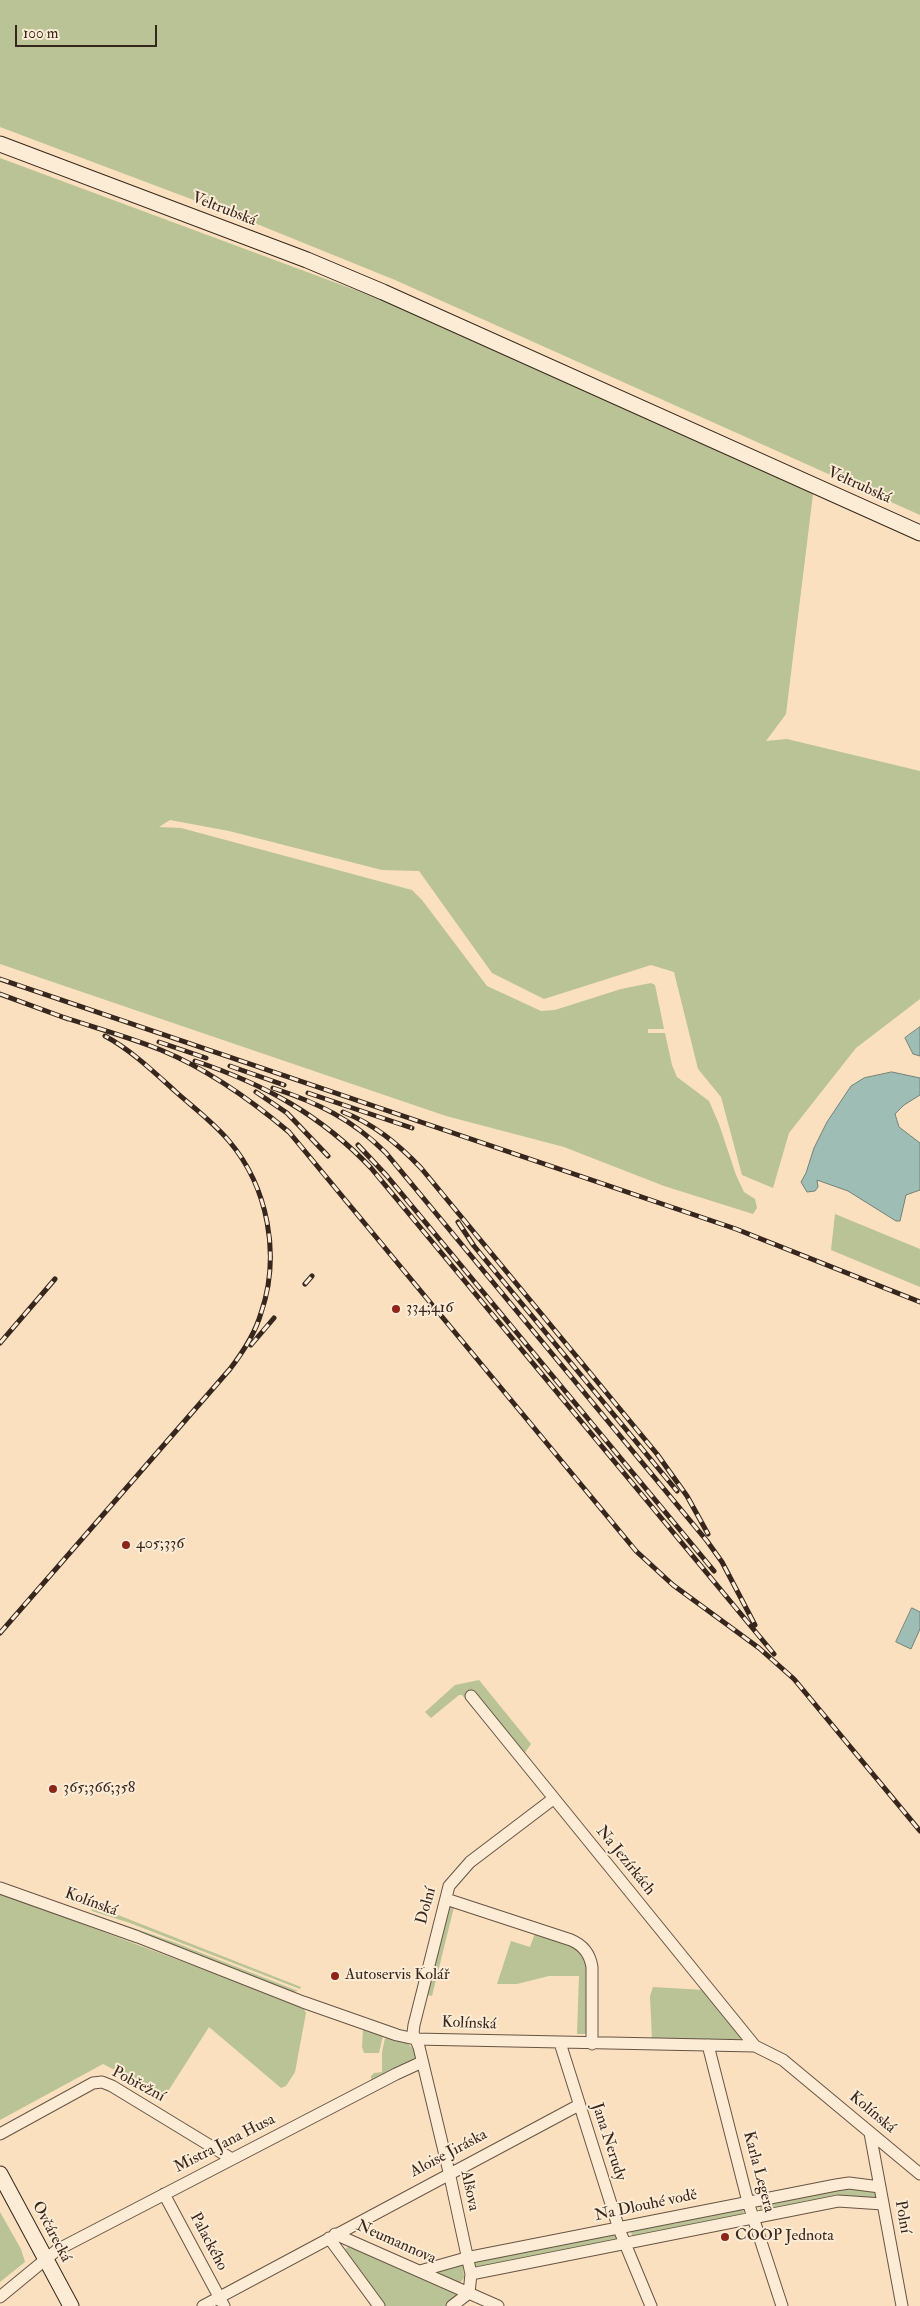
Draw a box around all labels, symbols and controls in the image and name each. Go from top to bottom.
scale bar [18,15,160,47]
text: 100 m [23,24,58,43]
street label: Veltrubská [189,189,259,231]
street label: Veltrubská [824,464,894,508]
place label: 334;416 [406,1299,453,1319]
marker: 334;416 [390,1303,402,1315]
place label: 405;336 [136,1535,184,1555]
marker: 405;336 [120,1539,132,1551]
place label: 365;366;358 [63,1779,135,1799]
marker: 365;366;358 [47,1783,59,1795]
street label: Na Jezírkách [591,1822,659,1900]
street label: Kolínská [62,1885,120,1921]
street label: Dolní [413,1886,441,1926]
place label: Autoservis Kolář [345,1966,450,1986]
marker: Autoservis Kolář [329,1970,341,1982]
street label: Kolínská [441,2013,497,2035]
street label: Pobřežní [108,2063,168,2107]
street label: Kolínská [845,2088,899,2138]
street label: Jana Nerudy [586,2101,630,2183]
street label: Mistra Jana Husa [171,2110,279,2178]
street label: Aloise Jiráska [407,2126,491,2182]
street label: Karla Legera [738,2129,778,2215]
street label: Alšova [455,2169,483,2213]
street label: Na Dlouhé vodě [593,2186,699,2226]
street label: Ovčárecká [27,2198,75,2266]
street label: Polní [890,2199,914,2235]
street label: Palackého [185,2210,231,2274]
street label: Neumannova [353,2217,439,2269]
place label: COOP Jednota [735,2227,834,2247]
marker: COOP Jednota [719,2231,731,2243]

